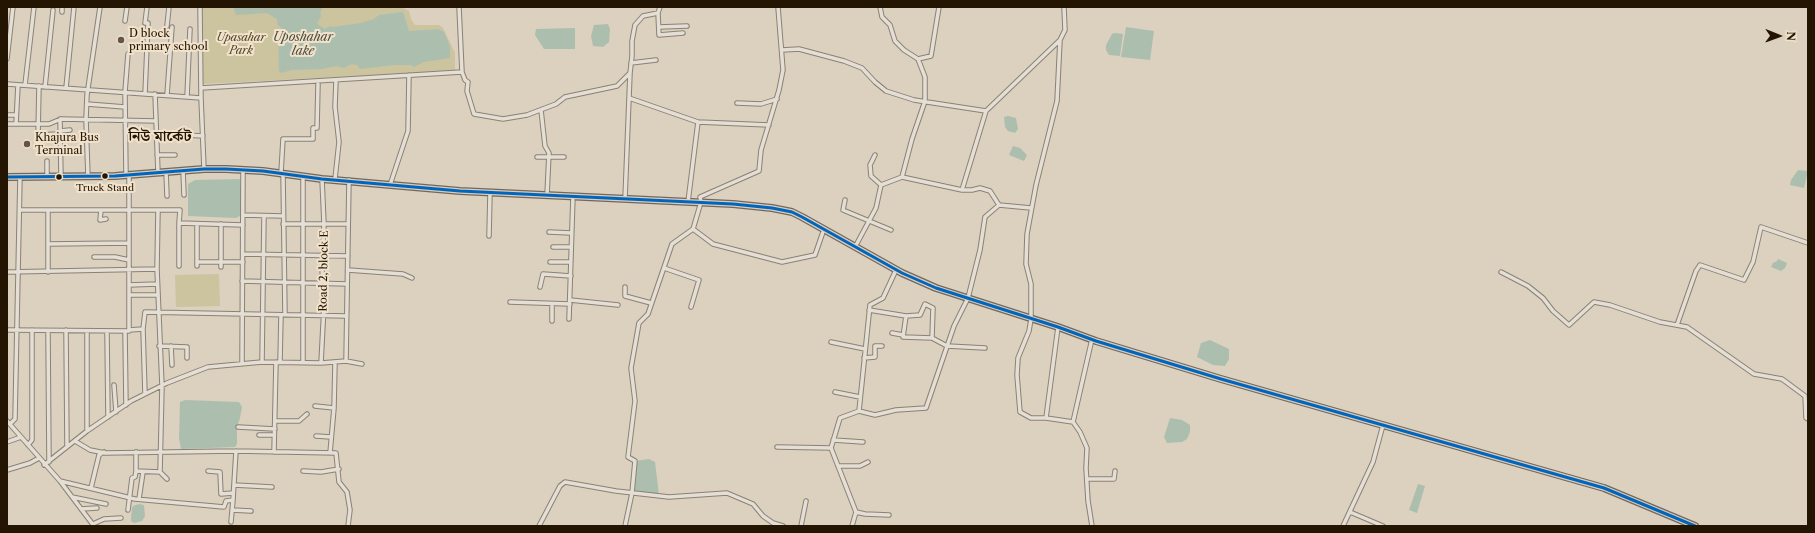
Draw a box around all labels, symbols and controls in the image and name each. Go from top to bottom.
north arrow [1759,16,1799,56]
place label: D block primary school [129,27,208,53]
park label: Upasahar Park [216,31,266,57]
water label: Uposhahar lake [273,31,333,59]
text: N [1784,31,1798,41]
marker: D block primary school [116,35,126,45]
district label: নিউ মার্কেট [128,128,192,146]
place label: Khajura Bus Terminal [35,131,99,157]
marker: Khajura Bus Terminal [22,139,32,149]
marker: Truck Stand [100,171,110,181]
unlabelled marker [54,172,64,182]
place label: Truck Stand [76,182,134,194]
street label: Road 2, block E [317,230,331,312]

